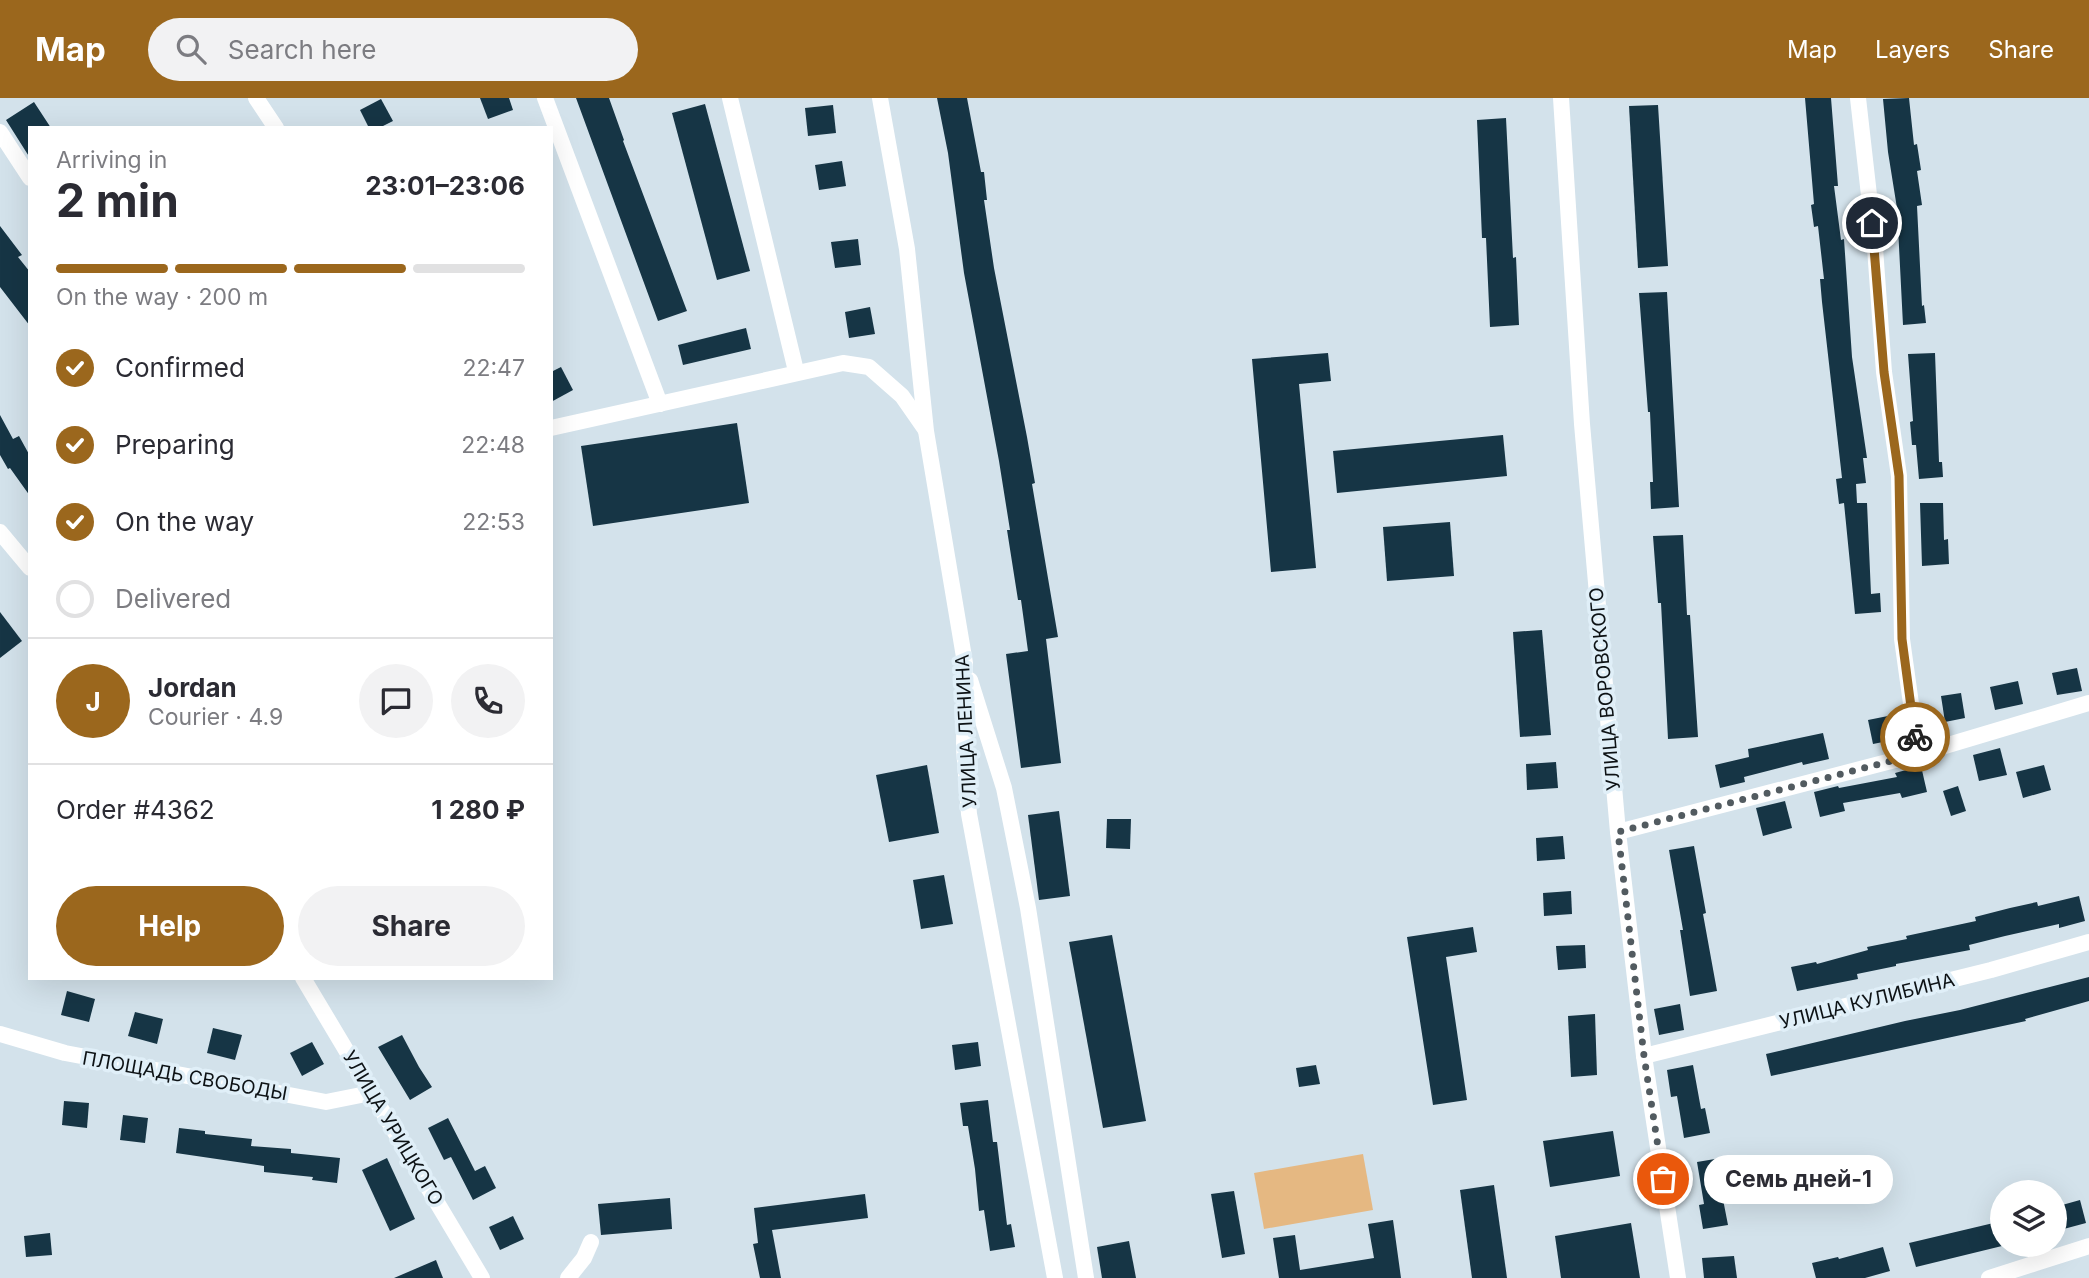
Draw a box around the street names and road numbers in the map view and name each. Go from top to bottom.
street label: УЛИЦА ВОРОВСКОГО [1585,586,1625,792]
street label: УЛИЦА ЛЕНИНА [950,654,982,808]
street label: УЛИЦА КУЛИБИНА [1777,968,1957,1034]
street label: ПЛОЩАДЬ СВОБОДЫ [81,1047,289,1105]
street label: УЛИЦА УРИЦКОГО [338,1047,448,1209]

